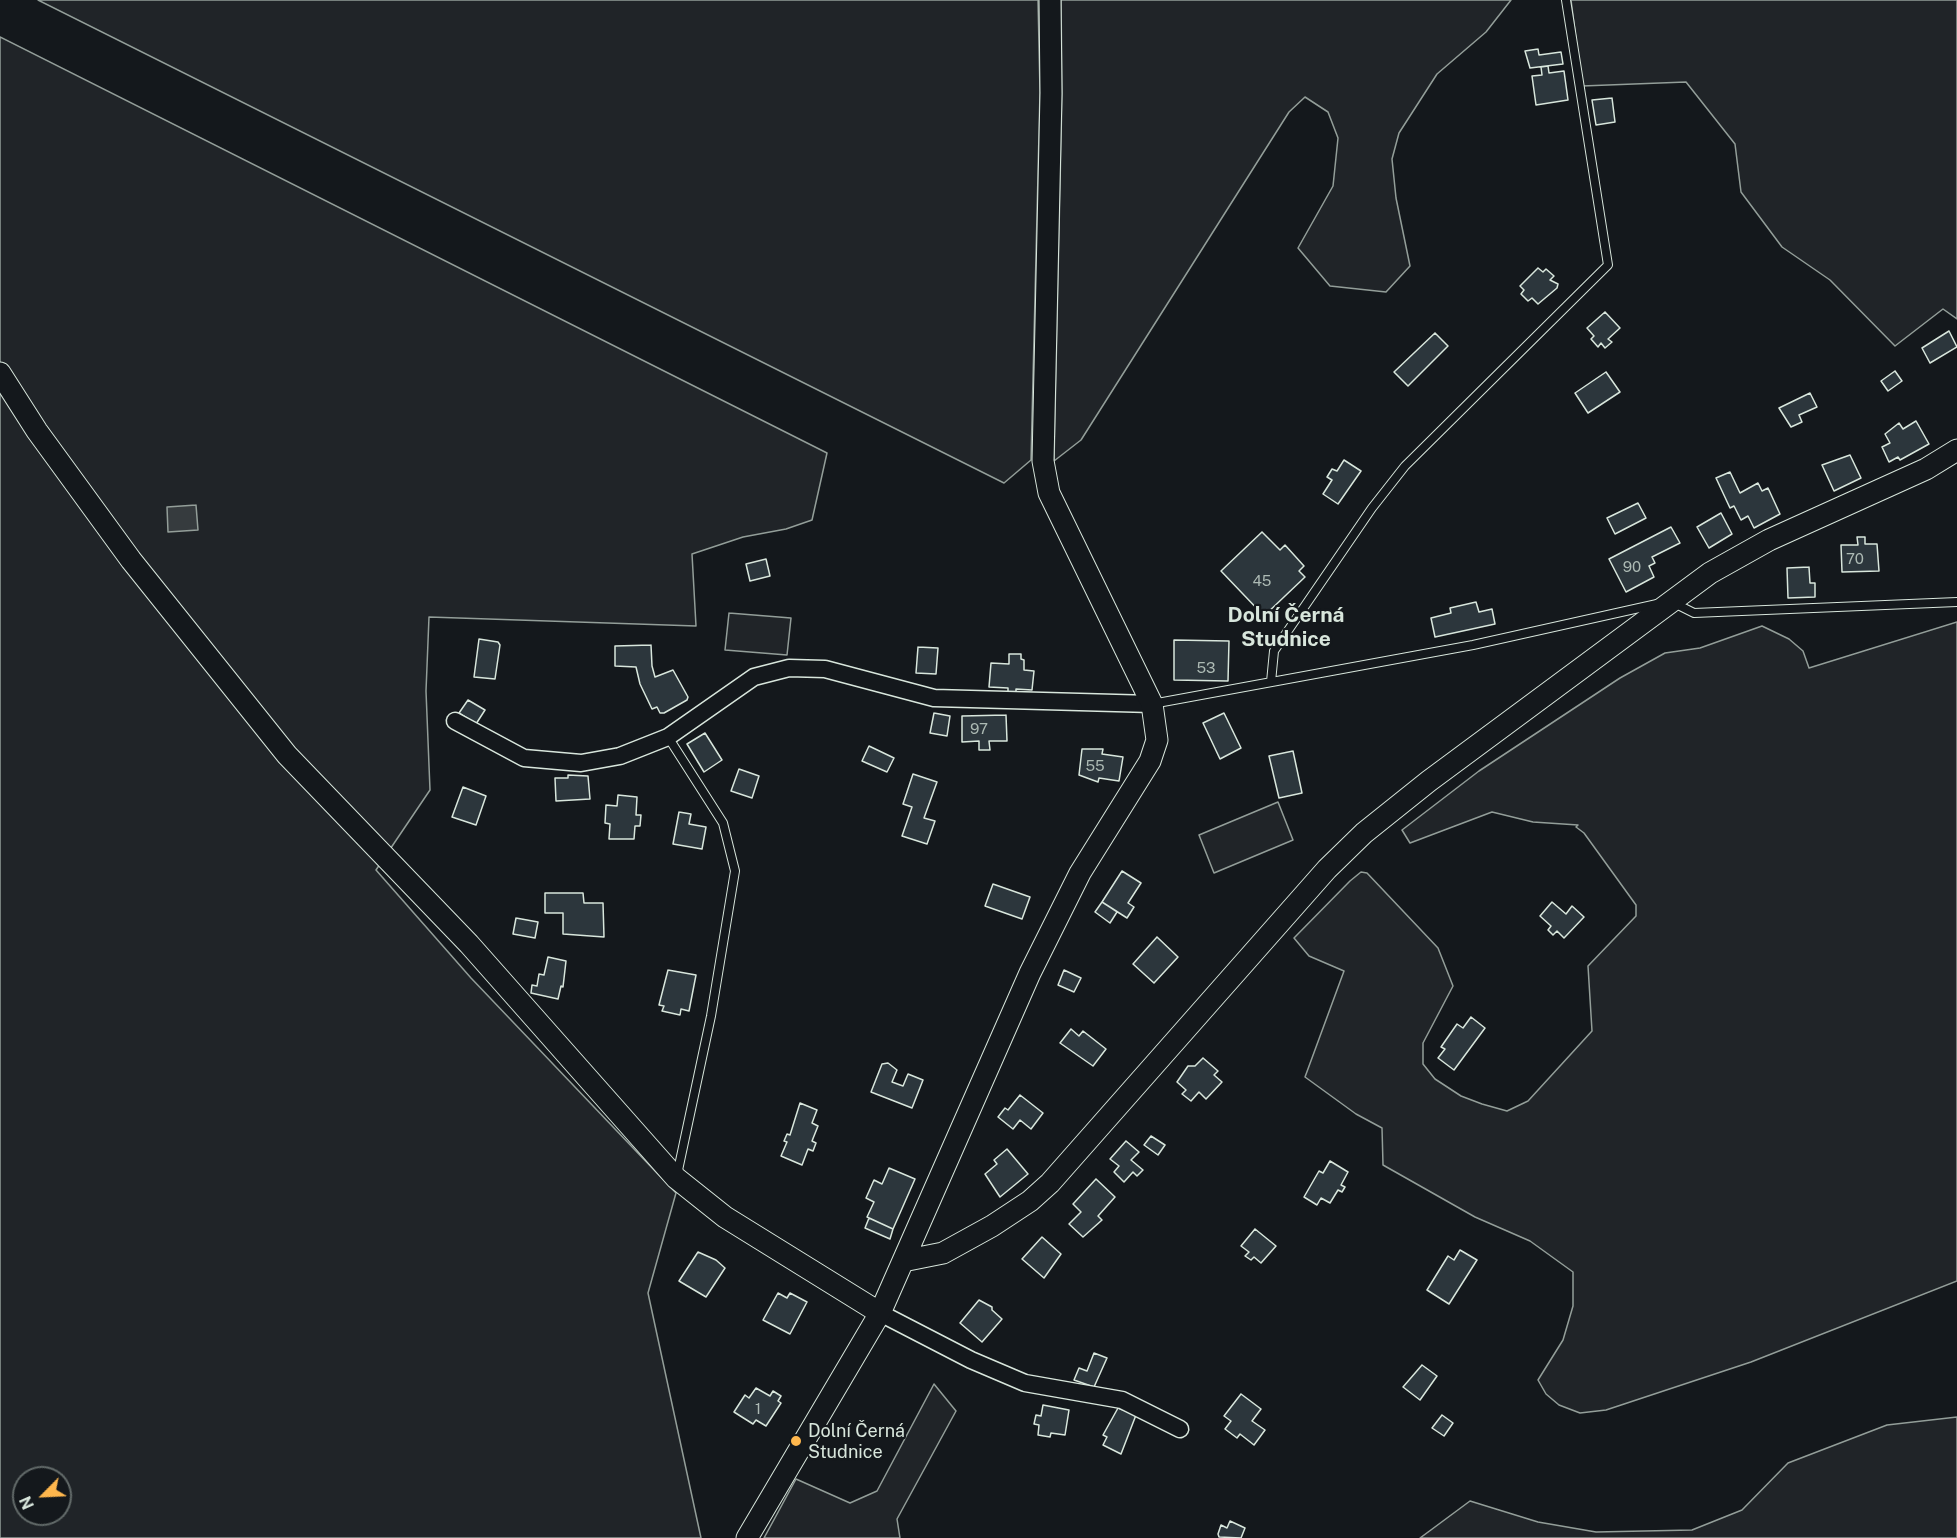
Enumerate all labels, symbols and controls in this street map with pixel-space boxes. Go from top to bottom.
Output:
house number: 70 [1846,550,1864,568]
house number: 90 [1623,558,1641,576]
house number: 45 [1253,572,1271,590]
district label: Dolní Černá Studnice [1228,603,1344,653]
house number: 53 [1196,659,1216,677]
house number: 97 [970,720,988,738]
house number: 55 [1085,757,1105,775]
house number: 1 [755,1400,761,1418]
place label: Dolní Černá Studnice [808,1420,905,1462]
marker: Dolní Černá Studnice [789,1434,803,1448]
north arrow [12,1466,72,1526]
text: N [16,1493,38,1512]

